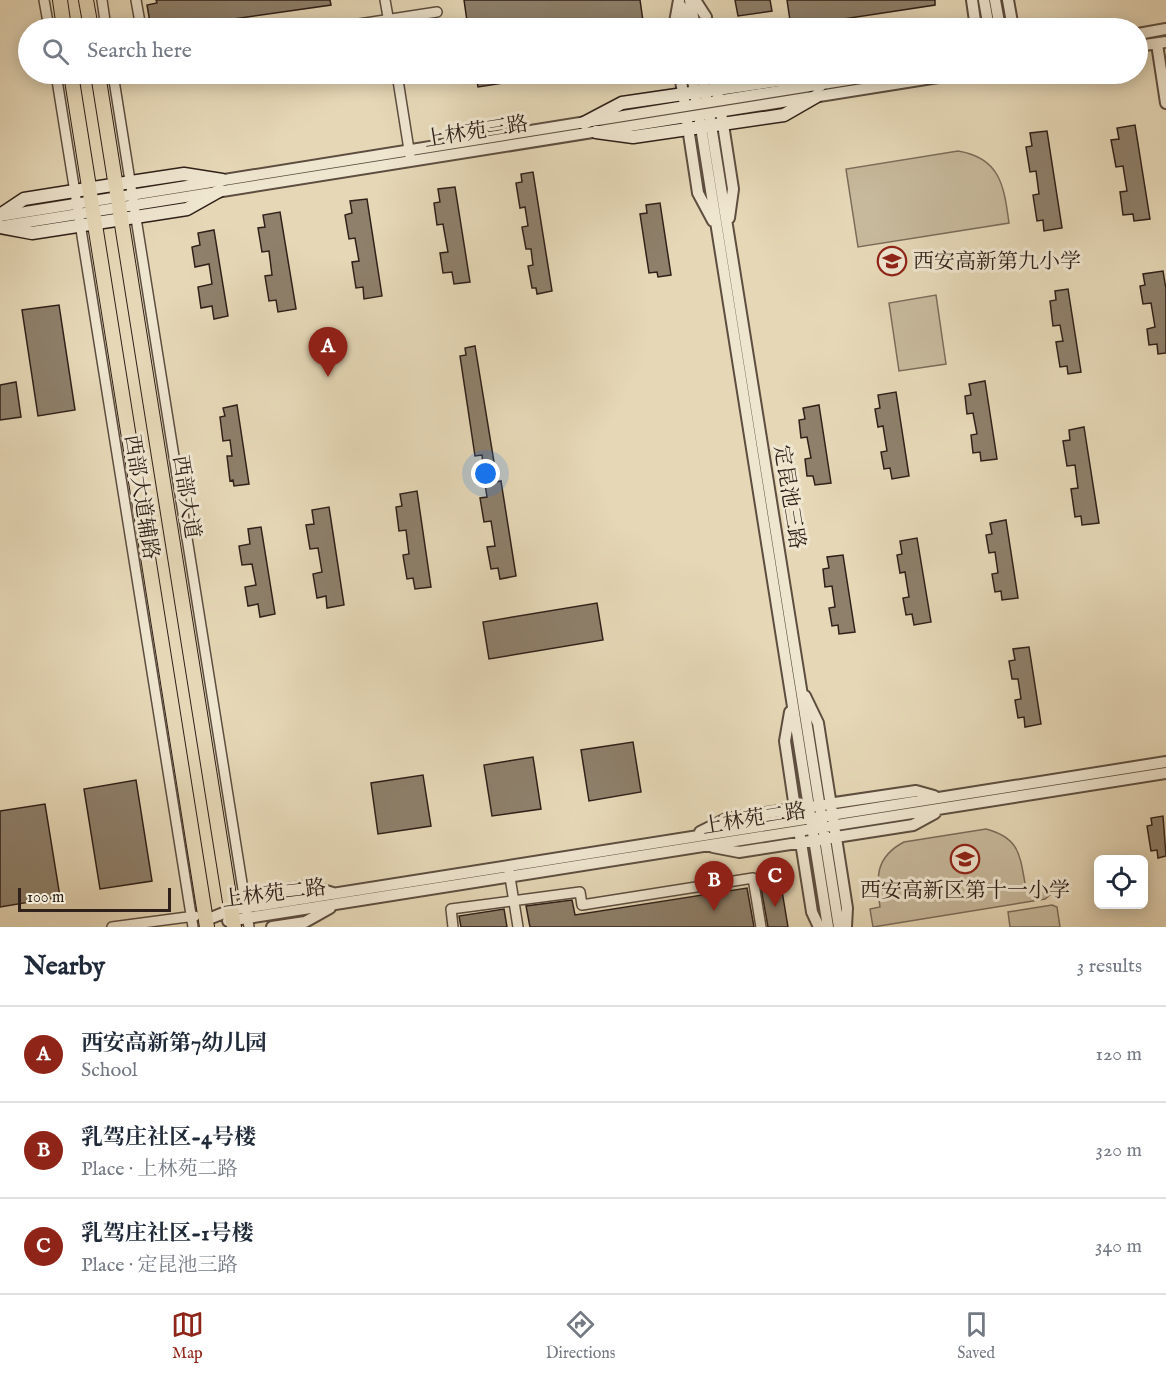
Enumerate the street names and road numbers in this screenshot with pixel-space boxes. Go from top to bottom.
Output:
street label: 上林苑三路 [422,111,530,154]
street label: 西部大道辅路 [117,433,164,562]
street label: 定昆池三路 [767,443,810,551]
street label: 西部大道 [166,454,205,541]
street label: 上林苑二路 [700,798,808,841]
street label: 上林苑二路 [220,875,328,914]

